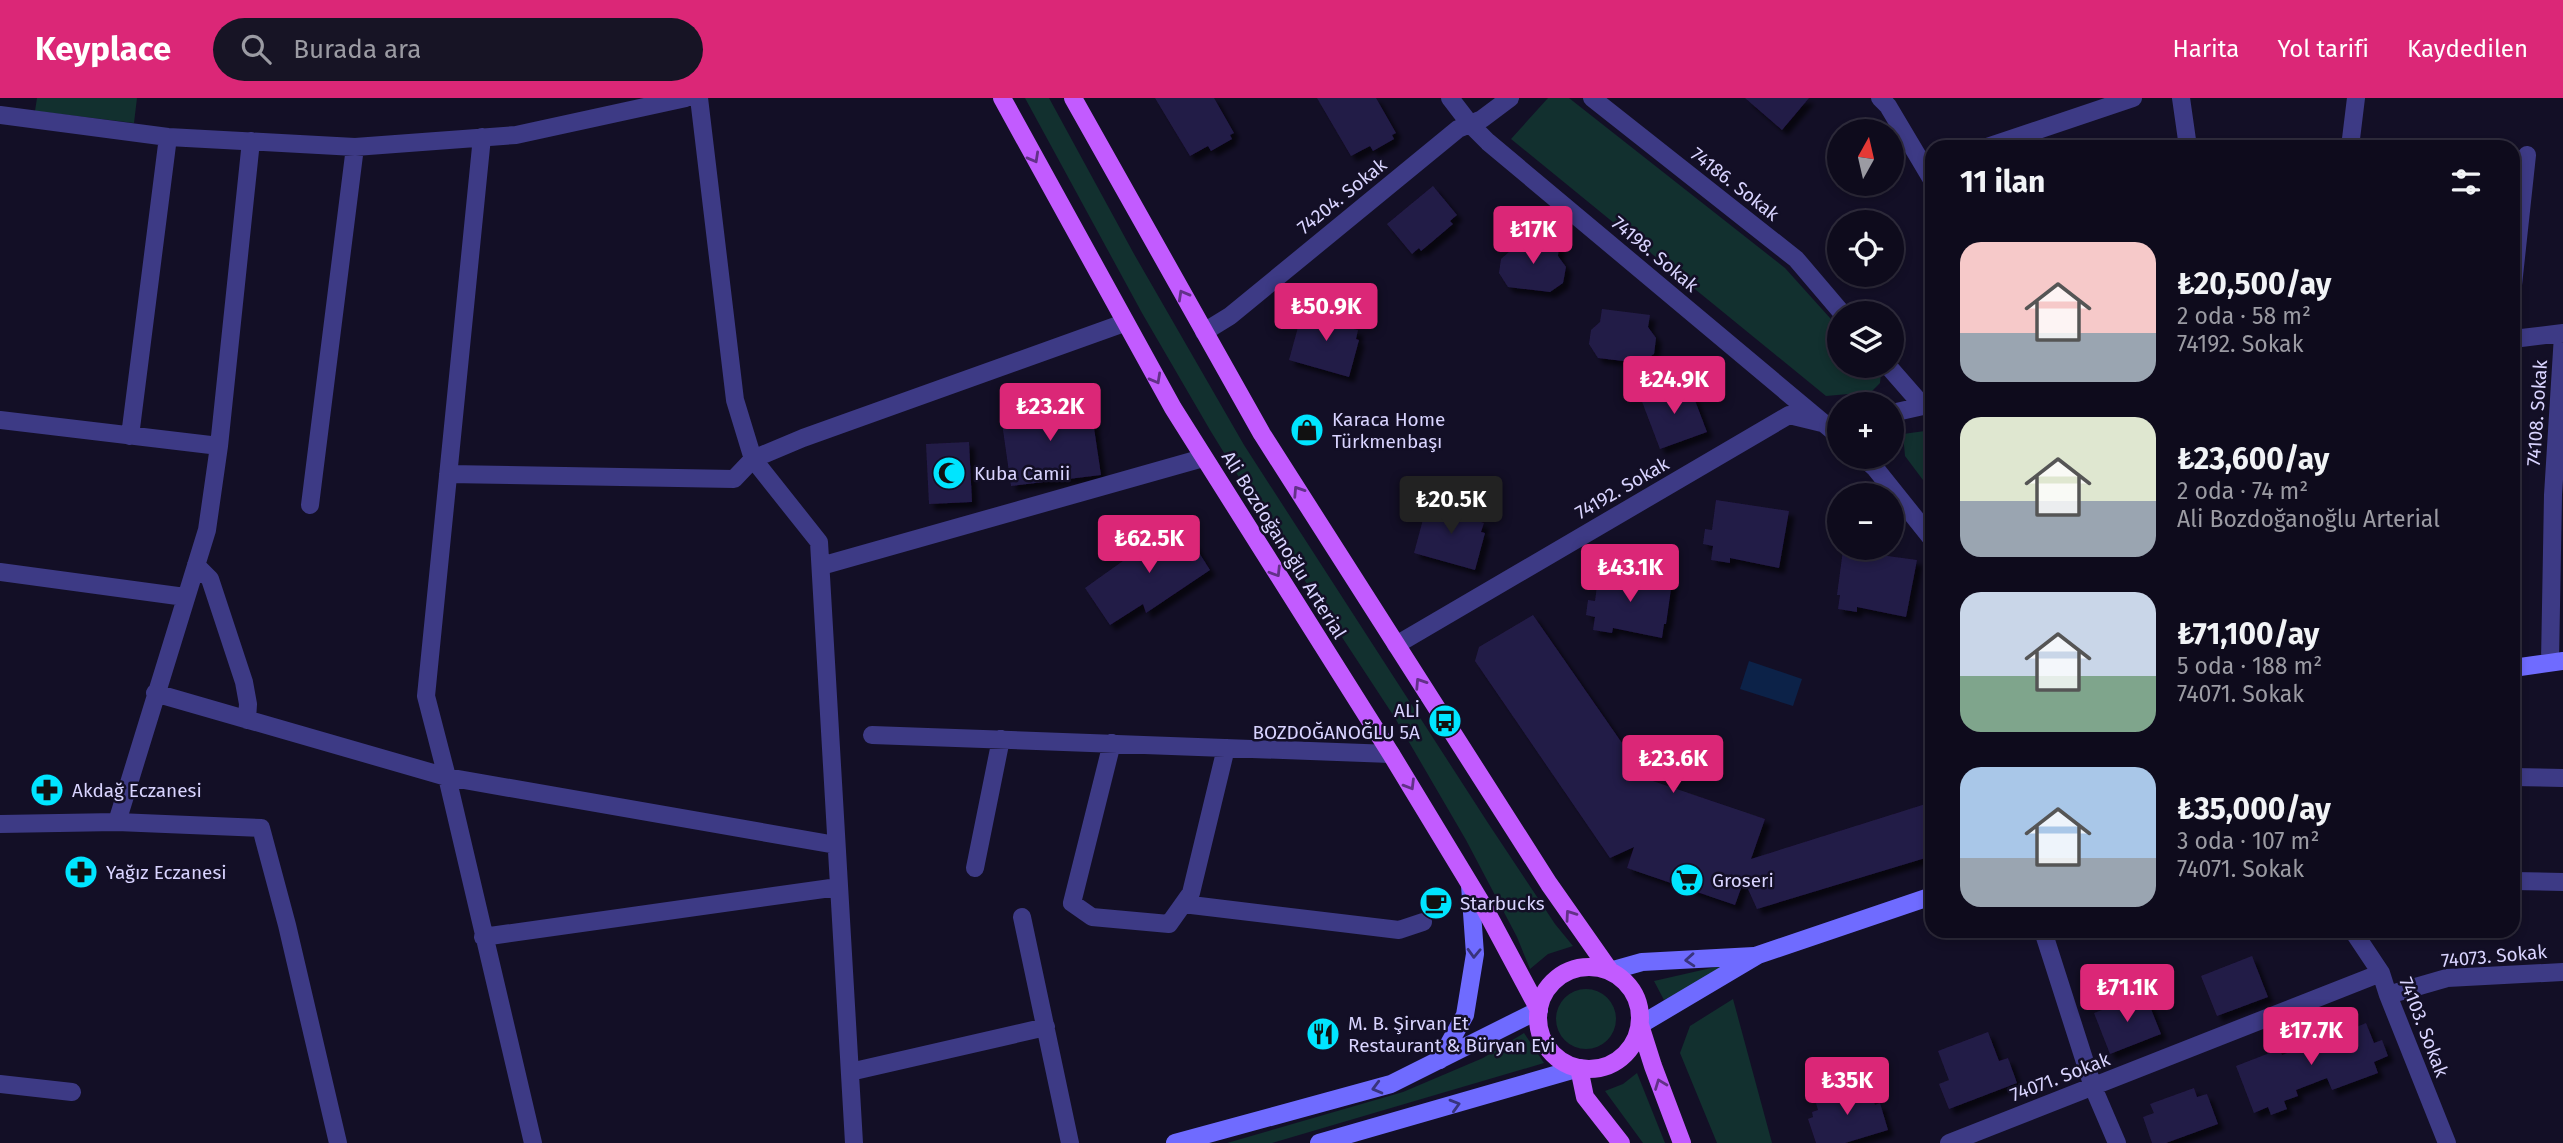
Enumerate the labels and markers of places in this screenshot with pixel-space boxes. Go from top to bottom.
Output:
pin: ₺17K [1492,206,1574,266]
pin: ₺50.9K [1269,284,1383,343]
pin: ₺24.9K [1617,356,1731,416]
pin: ₺23.2K [993,384,1107,443]
place label: Karaca Home Türkmenbaşı [1332,408,1445,453]
shop icon: Karaca Home Türkmenbaşı [1288,411,1326,449]
mosque icon: Kuba Camii [930,454,968,492]
place label: Kuba Camii [974,462,1070,485]
pin: ₺20.5K [1394,476,1508,536]
pin: ₺62.5K [1092,516,1206,575]
pin: ₺43.1K [1573,545,1687,604]
place label: ALİ BOZDOĞANOĞLU 5A [1252,699,1420,744]
bus stop icon: ALİ BOZDOĞANOĞLU 5A [1426,702,1464,740]
pin: ₺23.6K [1616,736,1730,795]
pharmacy icon: Akdağ Eczanesi [28,771,66,809]
place label: Akdağ Eczanesi [72,779,202,802]
pharmacy icon: Yağız Eczanesi [62,853,100,891]
place label: Yağız Eczanesi [106,861,227,884]
supermarket icon: Groseri [1668,861,1706,899]
place label: Groseri [1712,869,1774,892]
cafe icon: Starbucks [1417,884,1455,922]
place label: Starbucks [1460,892,1545,915]
pin: ₺71.1K [2070,964,2184,1024]
pin: ₺17.7K [2254,1007,2368,1067]
place label: M. B. Şirvan Et Restaurant & Büryan Evi [1348,1012,1555,1057]
restaurant icon: M. B. Şirvan Et Restaurant & Büryan Evi [1304,1015,1342,1053]
pin: ₺35K [1806,1058,1888,1117]

